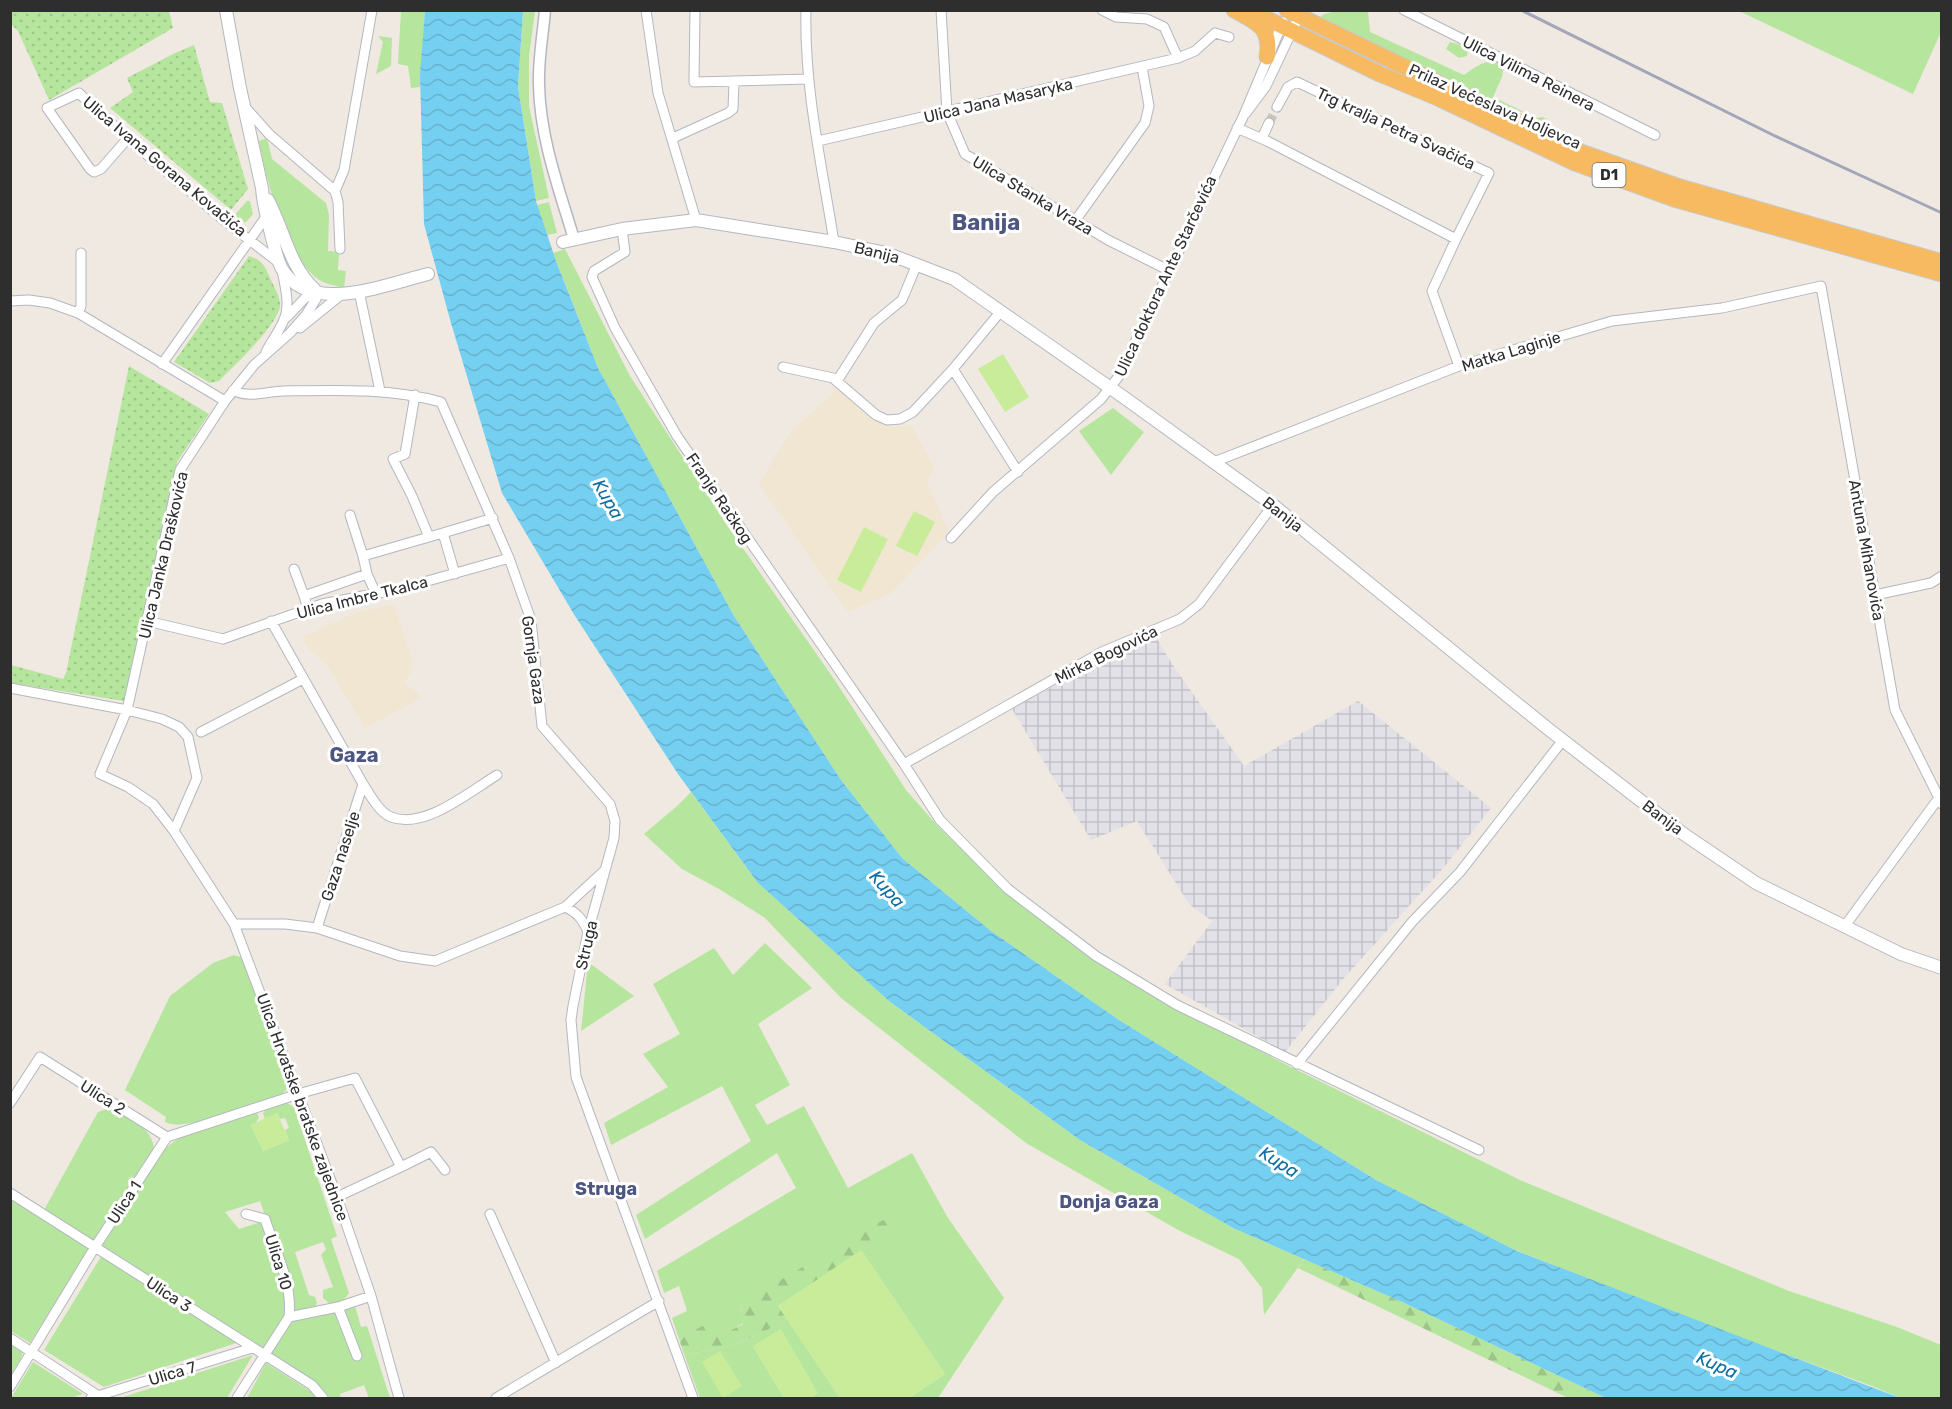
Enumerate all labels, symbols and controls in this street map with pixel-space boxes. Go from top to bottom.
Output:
street label: Ulica Vilima Reinera [1460,32,1598,115]
street label: Prilaz Većeslava Holjevca [1406,60,1584,153]
street label: Ulica Jana Masaryka [922,74,1074,127]
street label: Trg kralja Petra Svačića [1313,83,1478,174]
street label: Ulica Ivana Gorana Kovačića [79,92,250,240]
street label: Ulica Stanka Vraza [969,152,1096,239]
road number: D1 [1592,163,1626,187]
street label: Ulica doktora Ante Starčevića [1110,173,1220,380]
district label: Banija [952,209,1020,236]
street label: Banija [852,238,901,267]
street label: Matka Laginje [1459,327,1563,376]
street label: Franje Račkog [682,449,757,547]
street label: Ulica Janka Draškovića [135,470,192,641]
water label: Kupa [588,475,628,523]
street label: Antuna Mihanovića [1845,478,1888,622]
street label: Banija [1259,493,1307,536]
street label: Ulica Imbre Tkalca [295,572,430,623]
street label: Gornja Gaza [518,614,549,706]
street label: Mirka Bogovića [1052,621,1161,688]
district label: Gaza [329,743,379,767]
street label: Banija [1639,796,1687,839]
street label: Gaza naselje [317,809,364,903]
water label: Kupa [865,866,910,912]
street label: Struga [572,918,601,972]
street label: Ulica Hrvatske bratske zajednice [252,991,353,1224]
street label: Ulica 2 [77,1076,129,1119]
water label: Kupa [1255,1141,1303,1183]
street label: Ulica 1 [104,1177,145,1227]
district label: Struga [575,1178,637,1200]
district label: Donja Gaza [1059,1191,1159,1213]
street label: Ulica 10 [261,1232,296,1292]
street label: Ulica 3 [143,1273,195,1316]
water label: Kupa [1693,1346,1741,1384]
street label: Ulica 7 [146,1357,198,1390]

